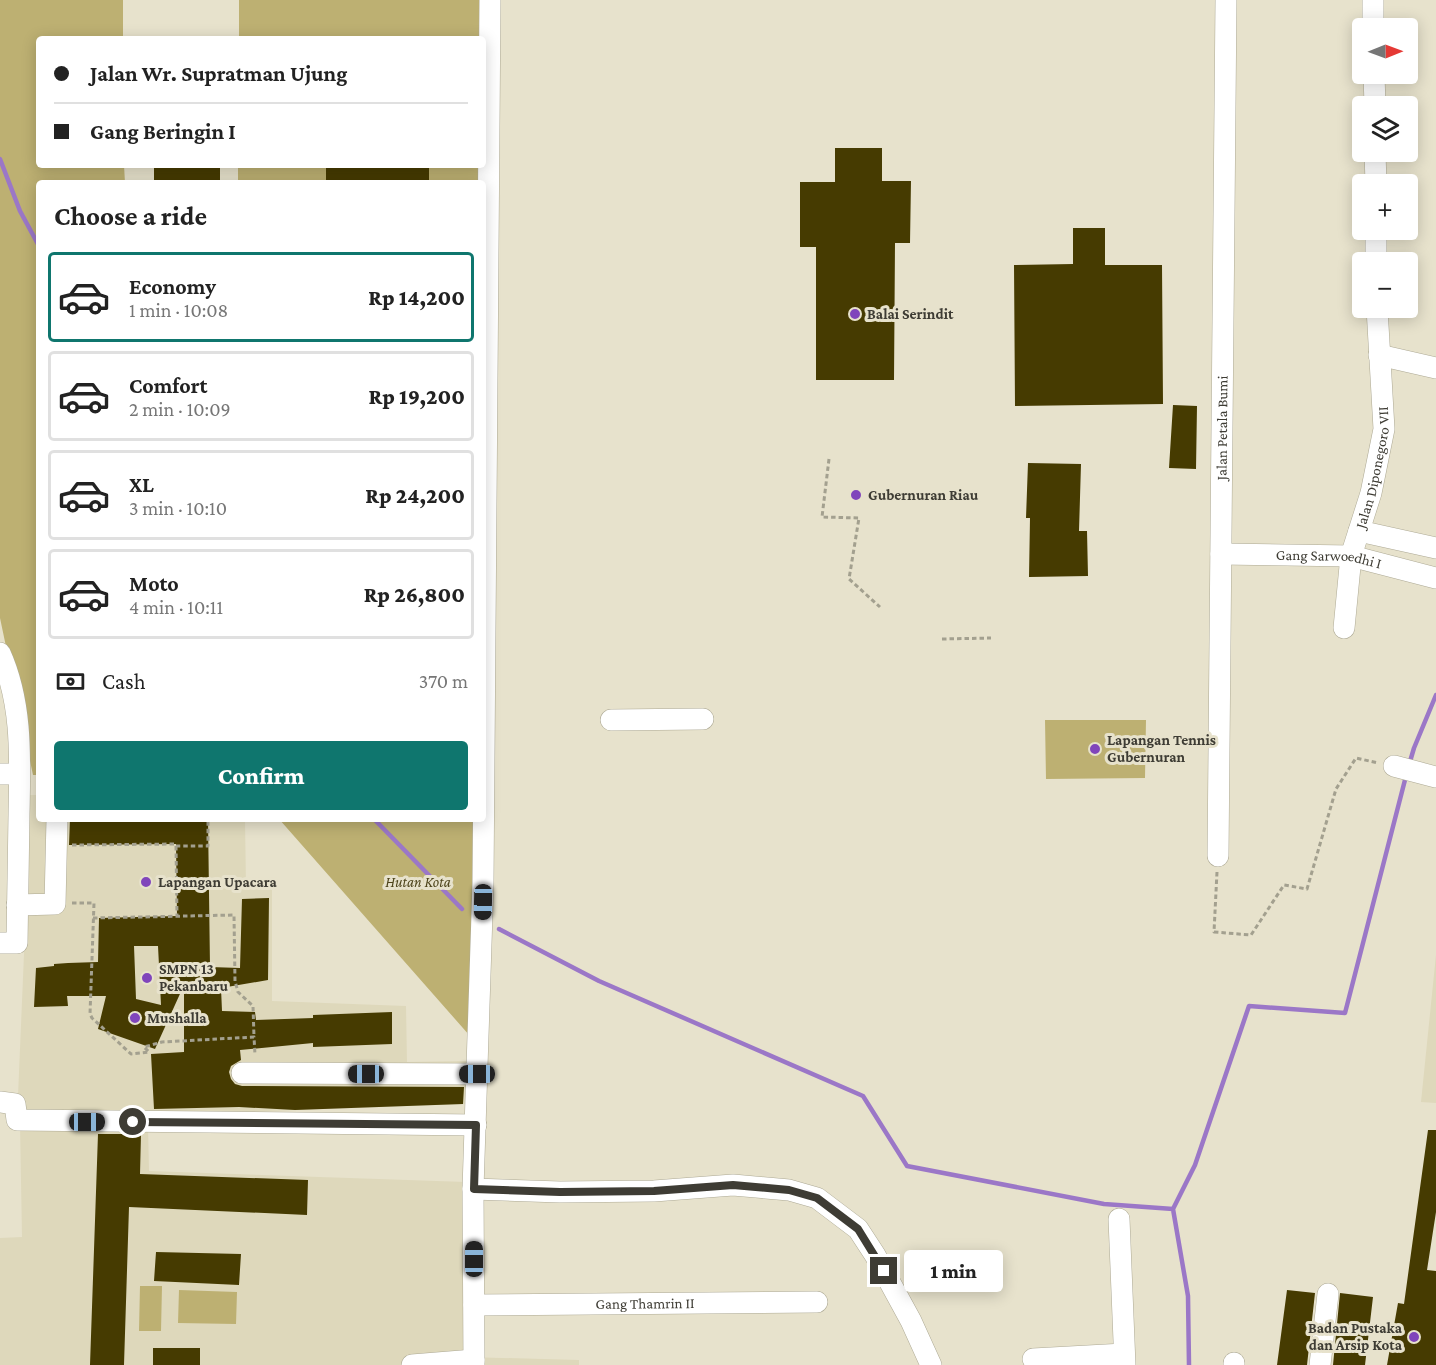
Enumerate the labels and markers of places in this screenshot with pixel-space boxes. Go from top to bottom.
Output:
place label: Balai Serindit [867,306,954,322]
marker: Balai Serindit [848,307,862,321]
place label: Gubernuran Riau [868,487,979,503]
marker: Gubernuran Riau [849,488,863,502]
place label: Lapangan Tennis Gubernuran [1107,732,1216,765]
marker: Lapangan Tennis Gubernuran [1088,742,1102,756]
place label: Lapangan Upacara [158,874,277,890]
marker: Lapangan Upacara [139,875,153,889]
place label: SMPN 13 Pekanbaru [159,961,228,994]
marker: SMPN 13 Pekanbaru [140,971,154,985]
place label: Mushalla [147,1010,207,1026]
marker: Mushalla [128,1011,142,1025]
place label: Badan Pustaka dan Arsip Kota [1308,1320,1403,1353]
marker: Badan Pustaka dan Arsip Kota [1407,1330,1421,1344]

